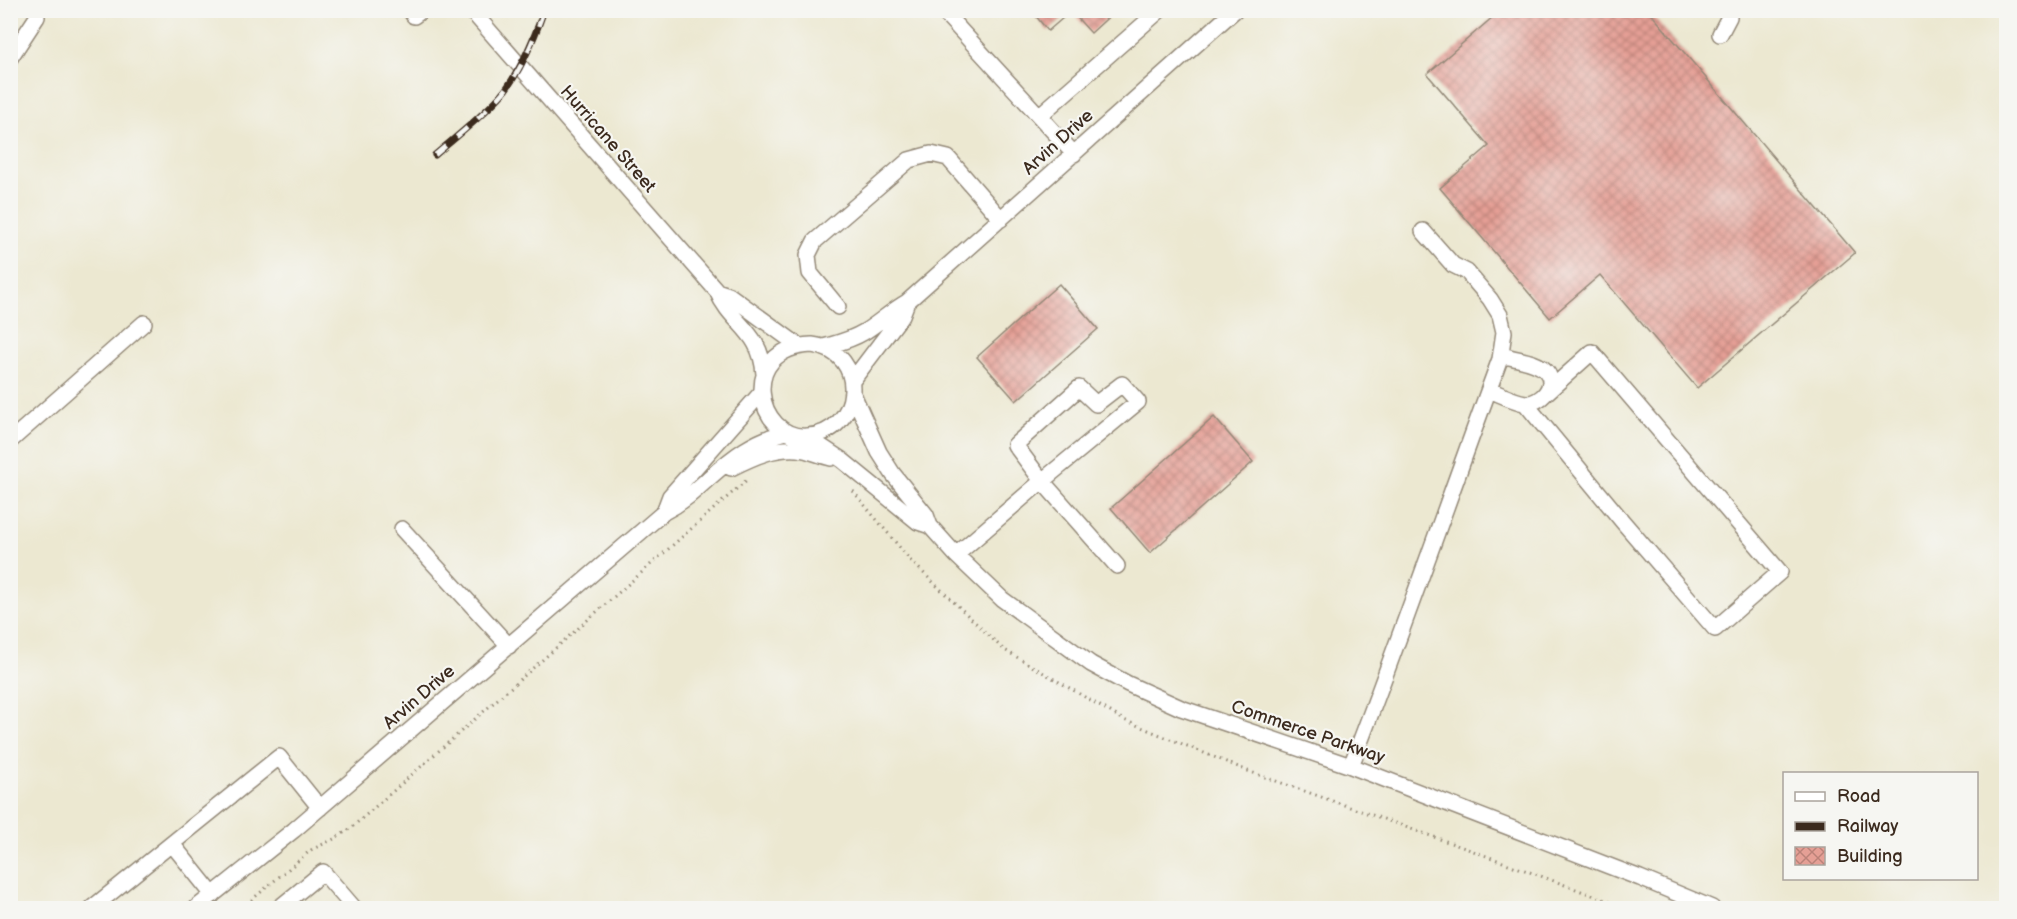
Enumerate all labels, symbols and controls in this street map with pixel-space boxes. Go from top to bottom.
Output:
street label: Hurricane Street [556,81,660,197]
street label: Arvin Drive [1018,105,1098,179]
street label: Arvin Drive [379,660,459,734]
street label: Commerce Parkway [1228,696,1388,768]
legend [1783,772,1978,880]
text: Road [1837,786,1881,807]
text: Railway [1837,816,1899,837]
text: Building [1837,846,1903,867]

